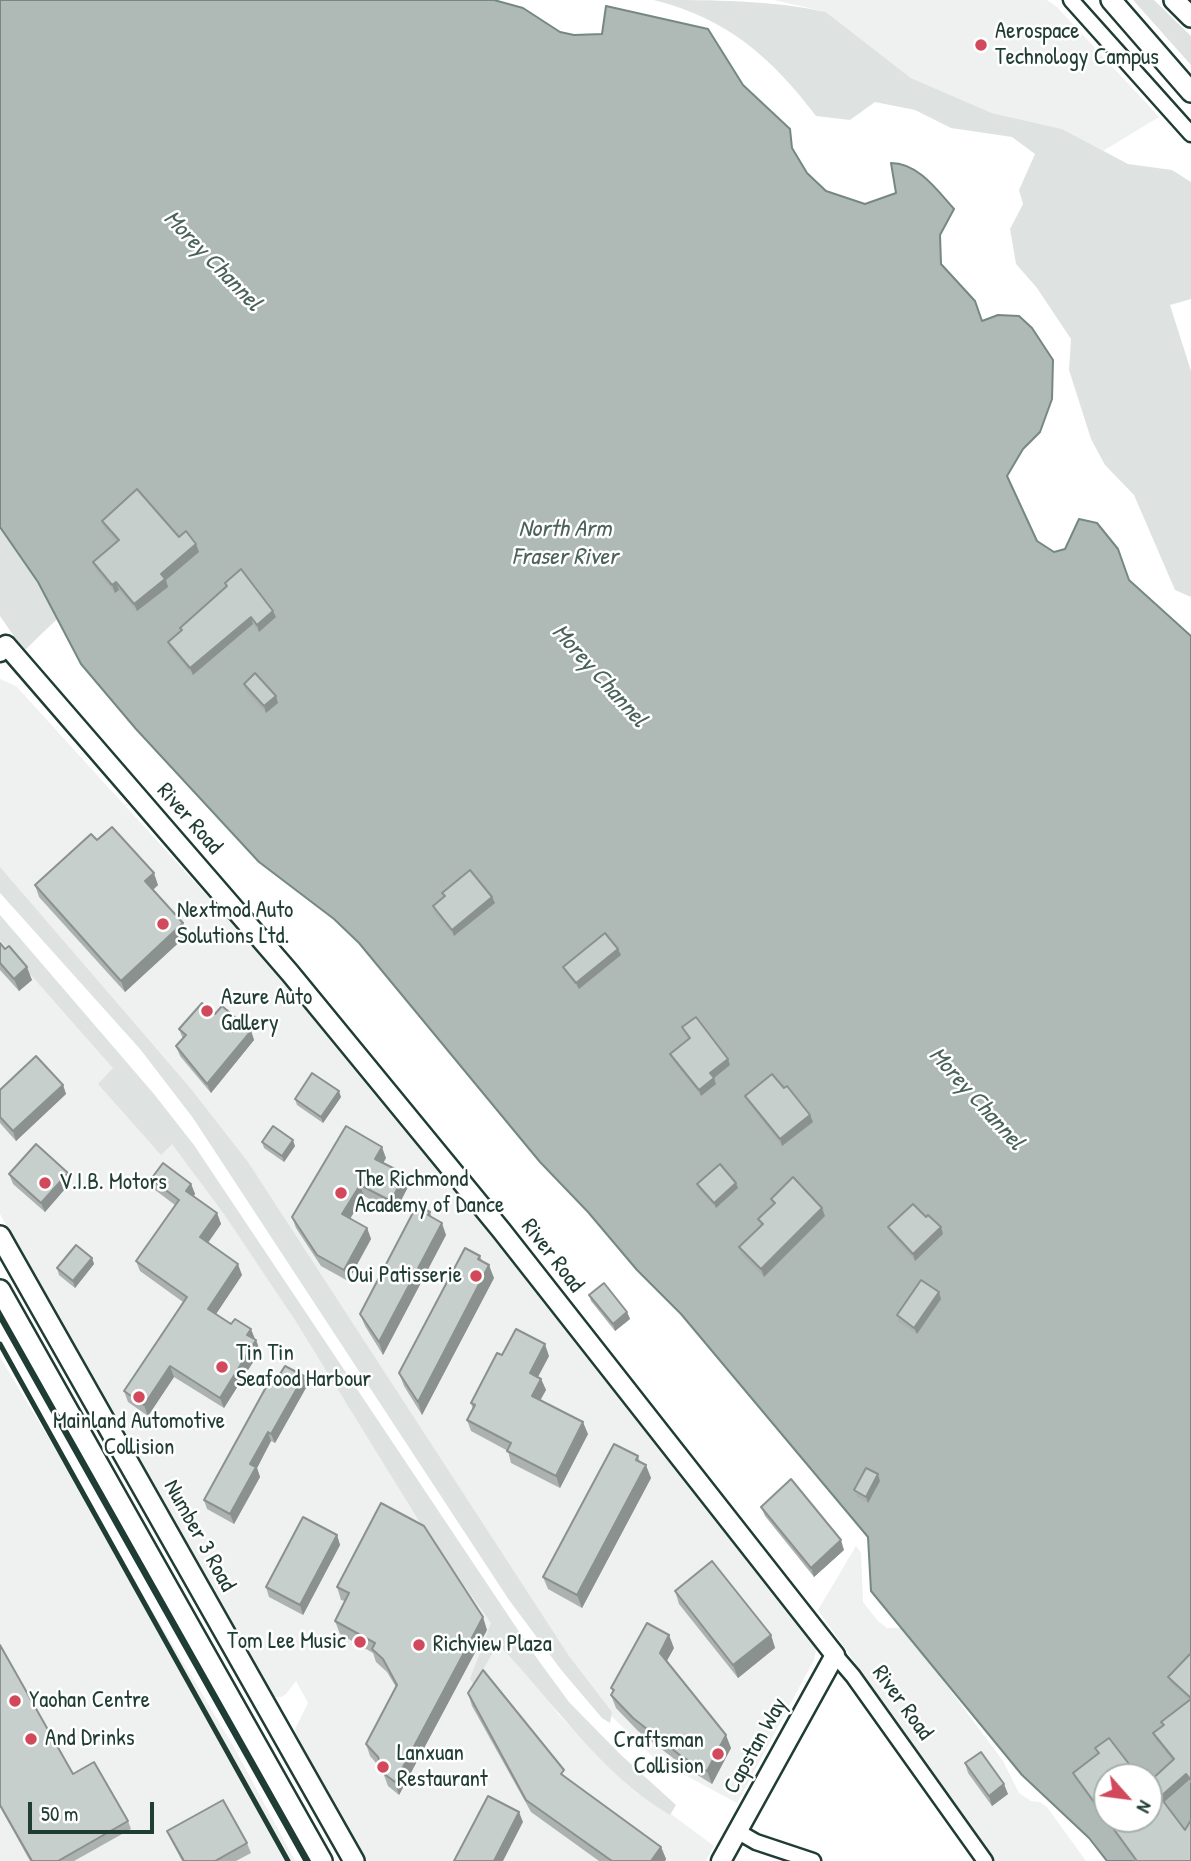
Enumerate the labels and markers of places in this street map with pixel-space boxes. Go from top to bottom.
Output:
place label: Aerospace Technology Campus [995,18,1159,72]
marker: Aerospace Technology Campus [973,37,989,53]
place label: Nextmod Auto Solutions Ltd. [177,897,293,951]
marker: Nextmod Auto Solutions Ltd. [155,916,171,932]
place label: Azure Auto Gallery [221,984,312,1038]
marker: Azure Auto Gallery [199,1003,215,1019]
place label: The Richmond Academy of Dance [355,1166,504,1220]
place label: V.I.B. Motors [59,1169,167,1197]
marker: V.I.B. Motors [37,1175,53,1191]
marker: The Richmond Academy of Dance [333,1185,349,1201]
place label: Oui Patisserie [346,1262,462,1290]
marker: Oui Patisserie [468,1268,484,1284]
place label: Tin Tin Seafood Harbour [236,1340,371,1394]
marker: Tin Tin Seafood Harbour [214,1359,230,1375]
marker: Mainland Automotive Collision [131,1389,147,1405]
place label: Mainland Automotive Collision [53,1408,225,1462]
place label: Tom Lee Music [227,1628,346,1656]
place label: Richview Plaza [433,1631,552,1659]
marker: Tom Lee Music [352,1634,368,1650]
marker: Richview Plaza [411,1637,427,1653]
place label: Yaohan Centre [29,1687,150,1715]
marker: Yaohan Centre [7,1693,23,1709]
place label: And Drinks [45,1725,135,1753]
place label: Craftsman Collision [613,1727,704,1781]
marker: And Drinks [23,1731,39,1747]
place label: Lanxuan Restaurant [397,1740,488,1794]
marker: Craftsman Collision [710,1746,726,1762]
marker: Lanxuan Restaurant [375,1759,391,1775]

